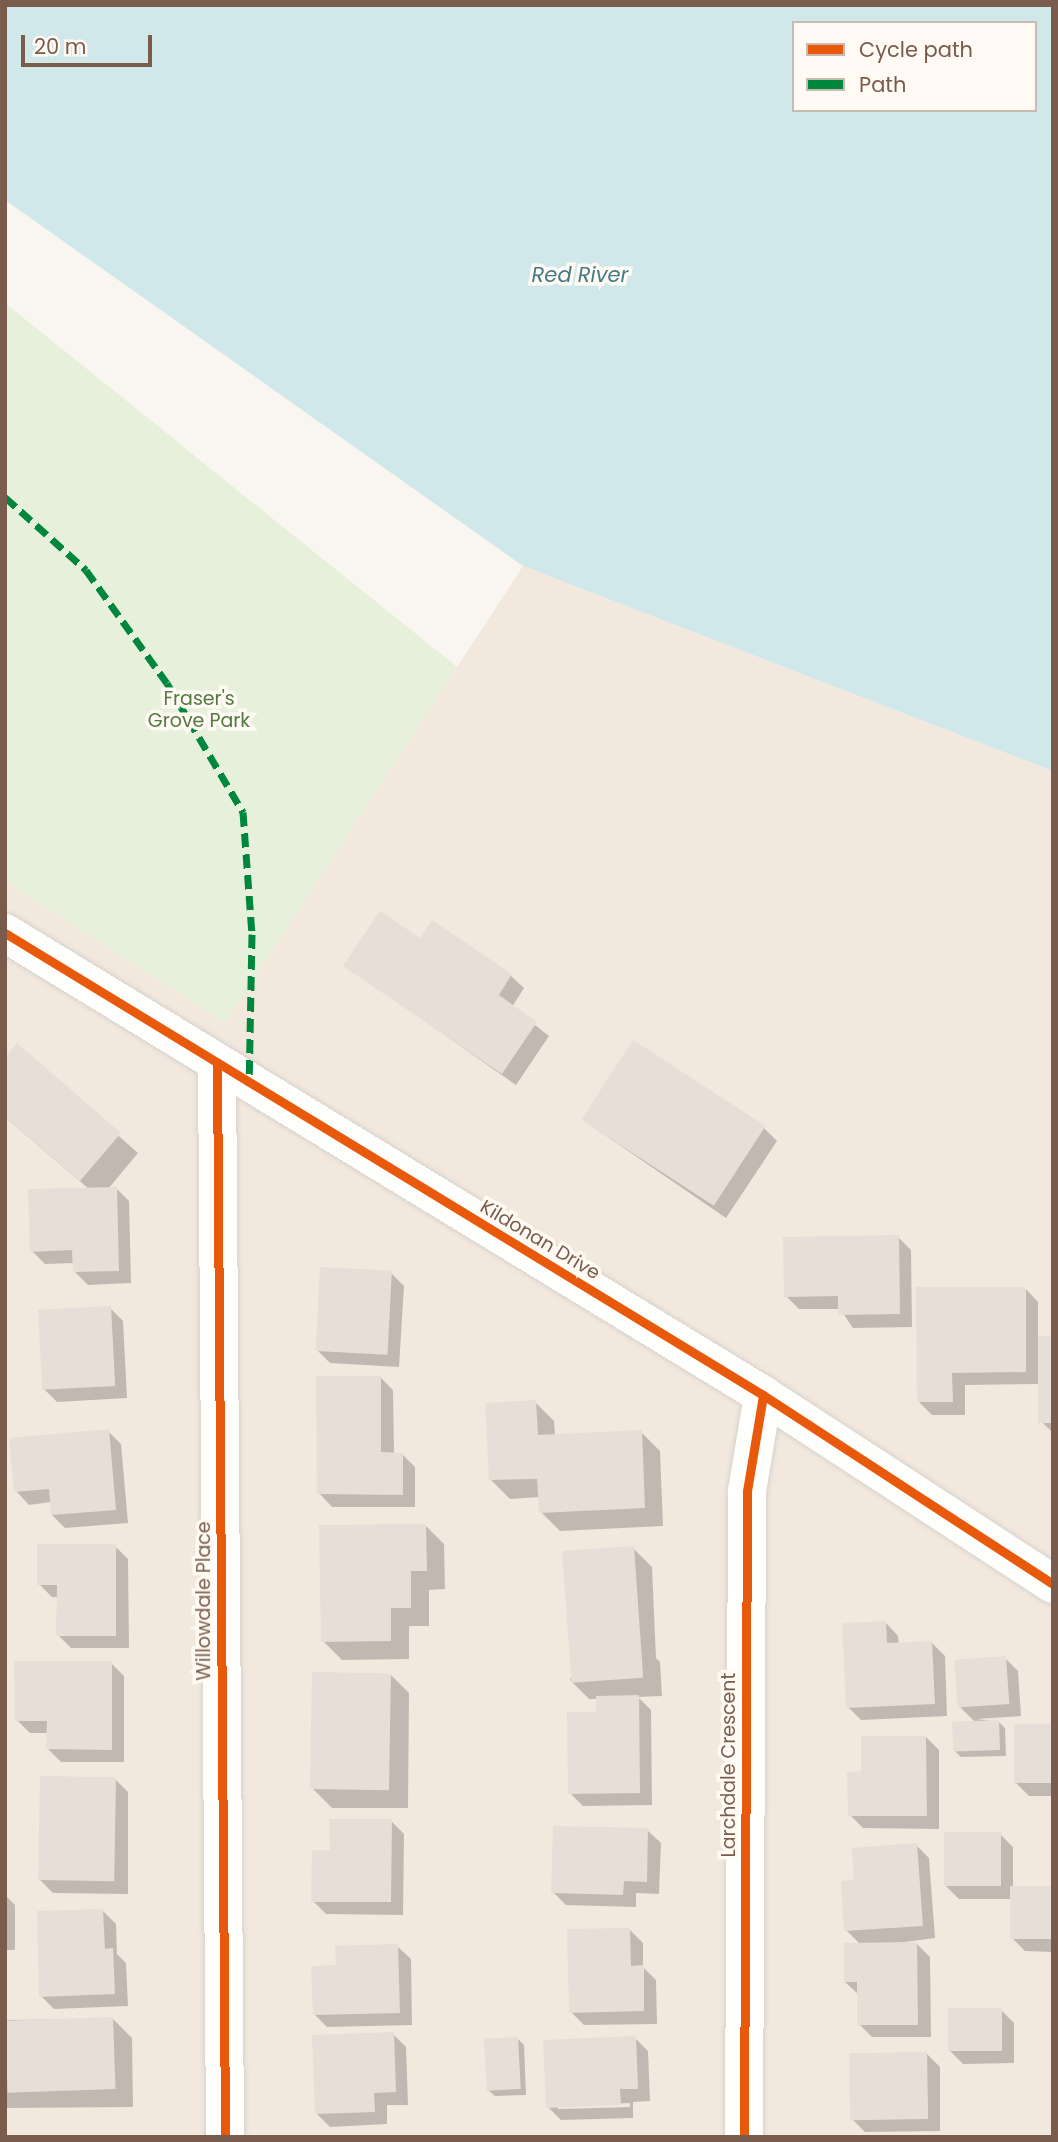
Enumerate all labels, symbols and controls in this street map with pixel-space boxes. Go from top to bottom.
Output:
scale bar [24,21,156,65]
legend [792,21,1037,112]
text: 20 m [34,32,87,61]
text: Cycle path [859,35,973,64]
text: Path [859,70,906,99]
water label: Red River [532,262,628,288]
park label: Fraser's Grove Park [148,688,250,732]
street label: Kildonan Drive [476,1195,604,1285]
street label: Willowdale Place [193,1521,215,1681]
street label: Larchdale Crescent [718,1673,740,1857]

